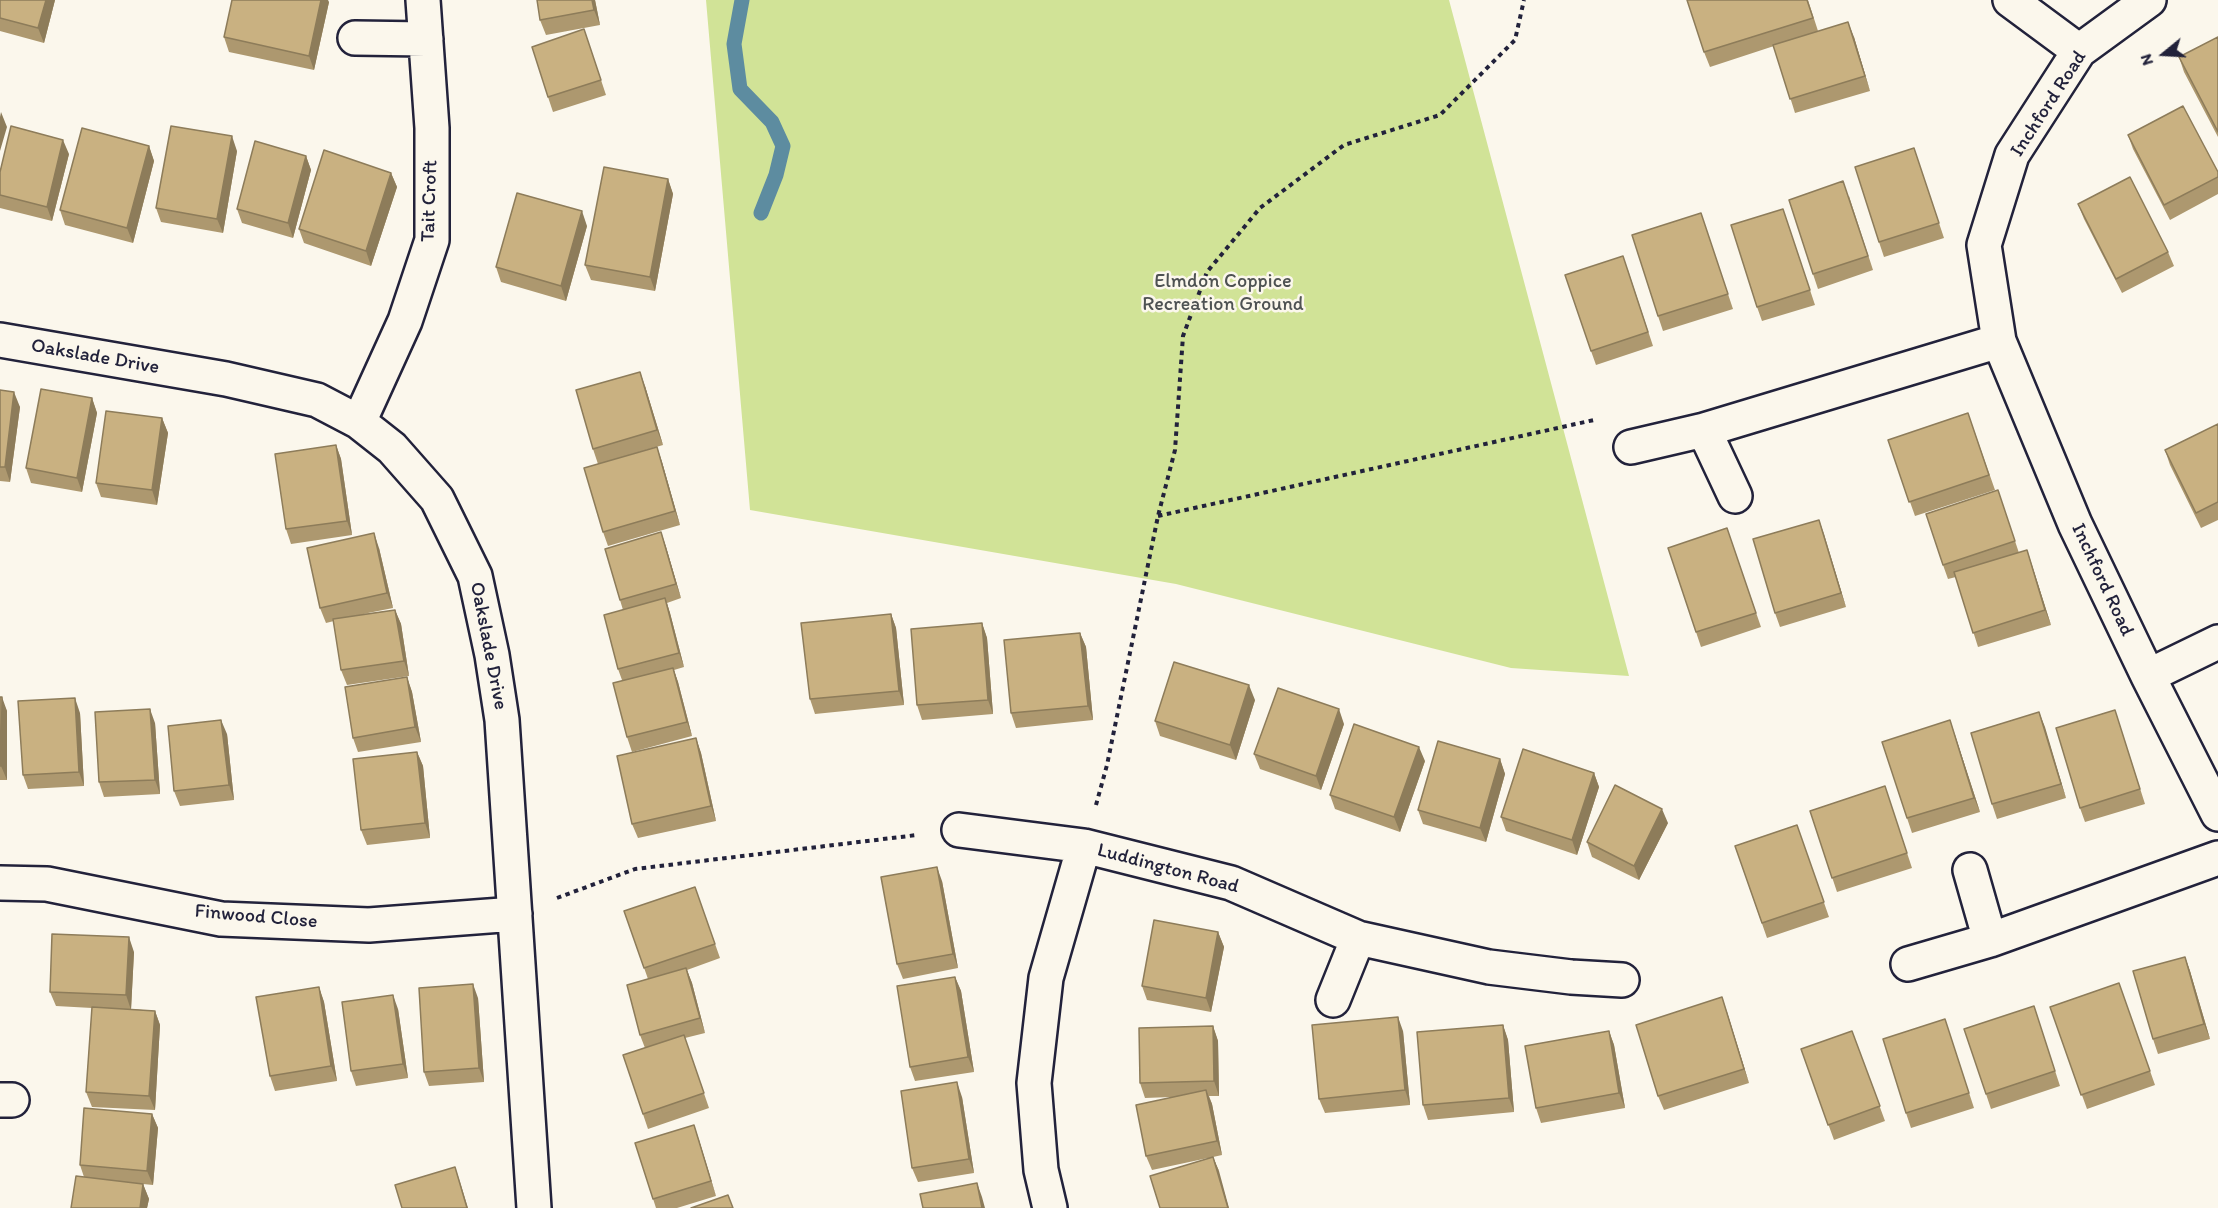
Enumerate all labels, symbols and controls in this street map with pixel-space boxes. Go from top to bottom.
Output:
north arrow [2134,24,2194,84]
street label: Inchford Road [2006,46,2092,162]
text: N [2136,52,2157,68]
street label: Tait Croft [417,159,443,243]
park label: Elmdon Coppice Recreation Ground [1142,270,1304,317]
street label: Oakslade Drive [29,334,161,380]
street label: Inchford Road [2065,520,2139,640]
street label: Oakslade Drive [464,580,512,712]
street label: Luddington Road [1094,839,1242,899]
street label: Finwood Close [194,900,318,934]

